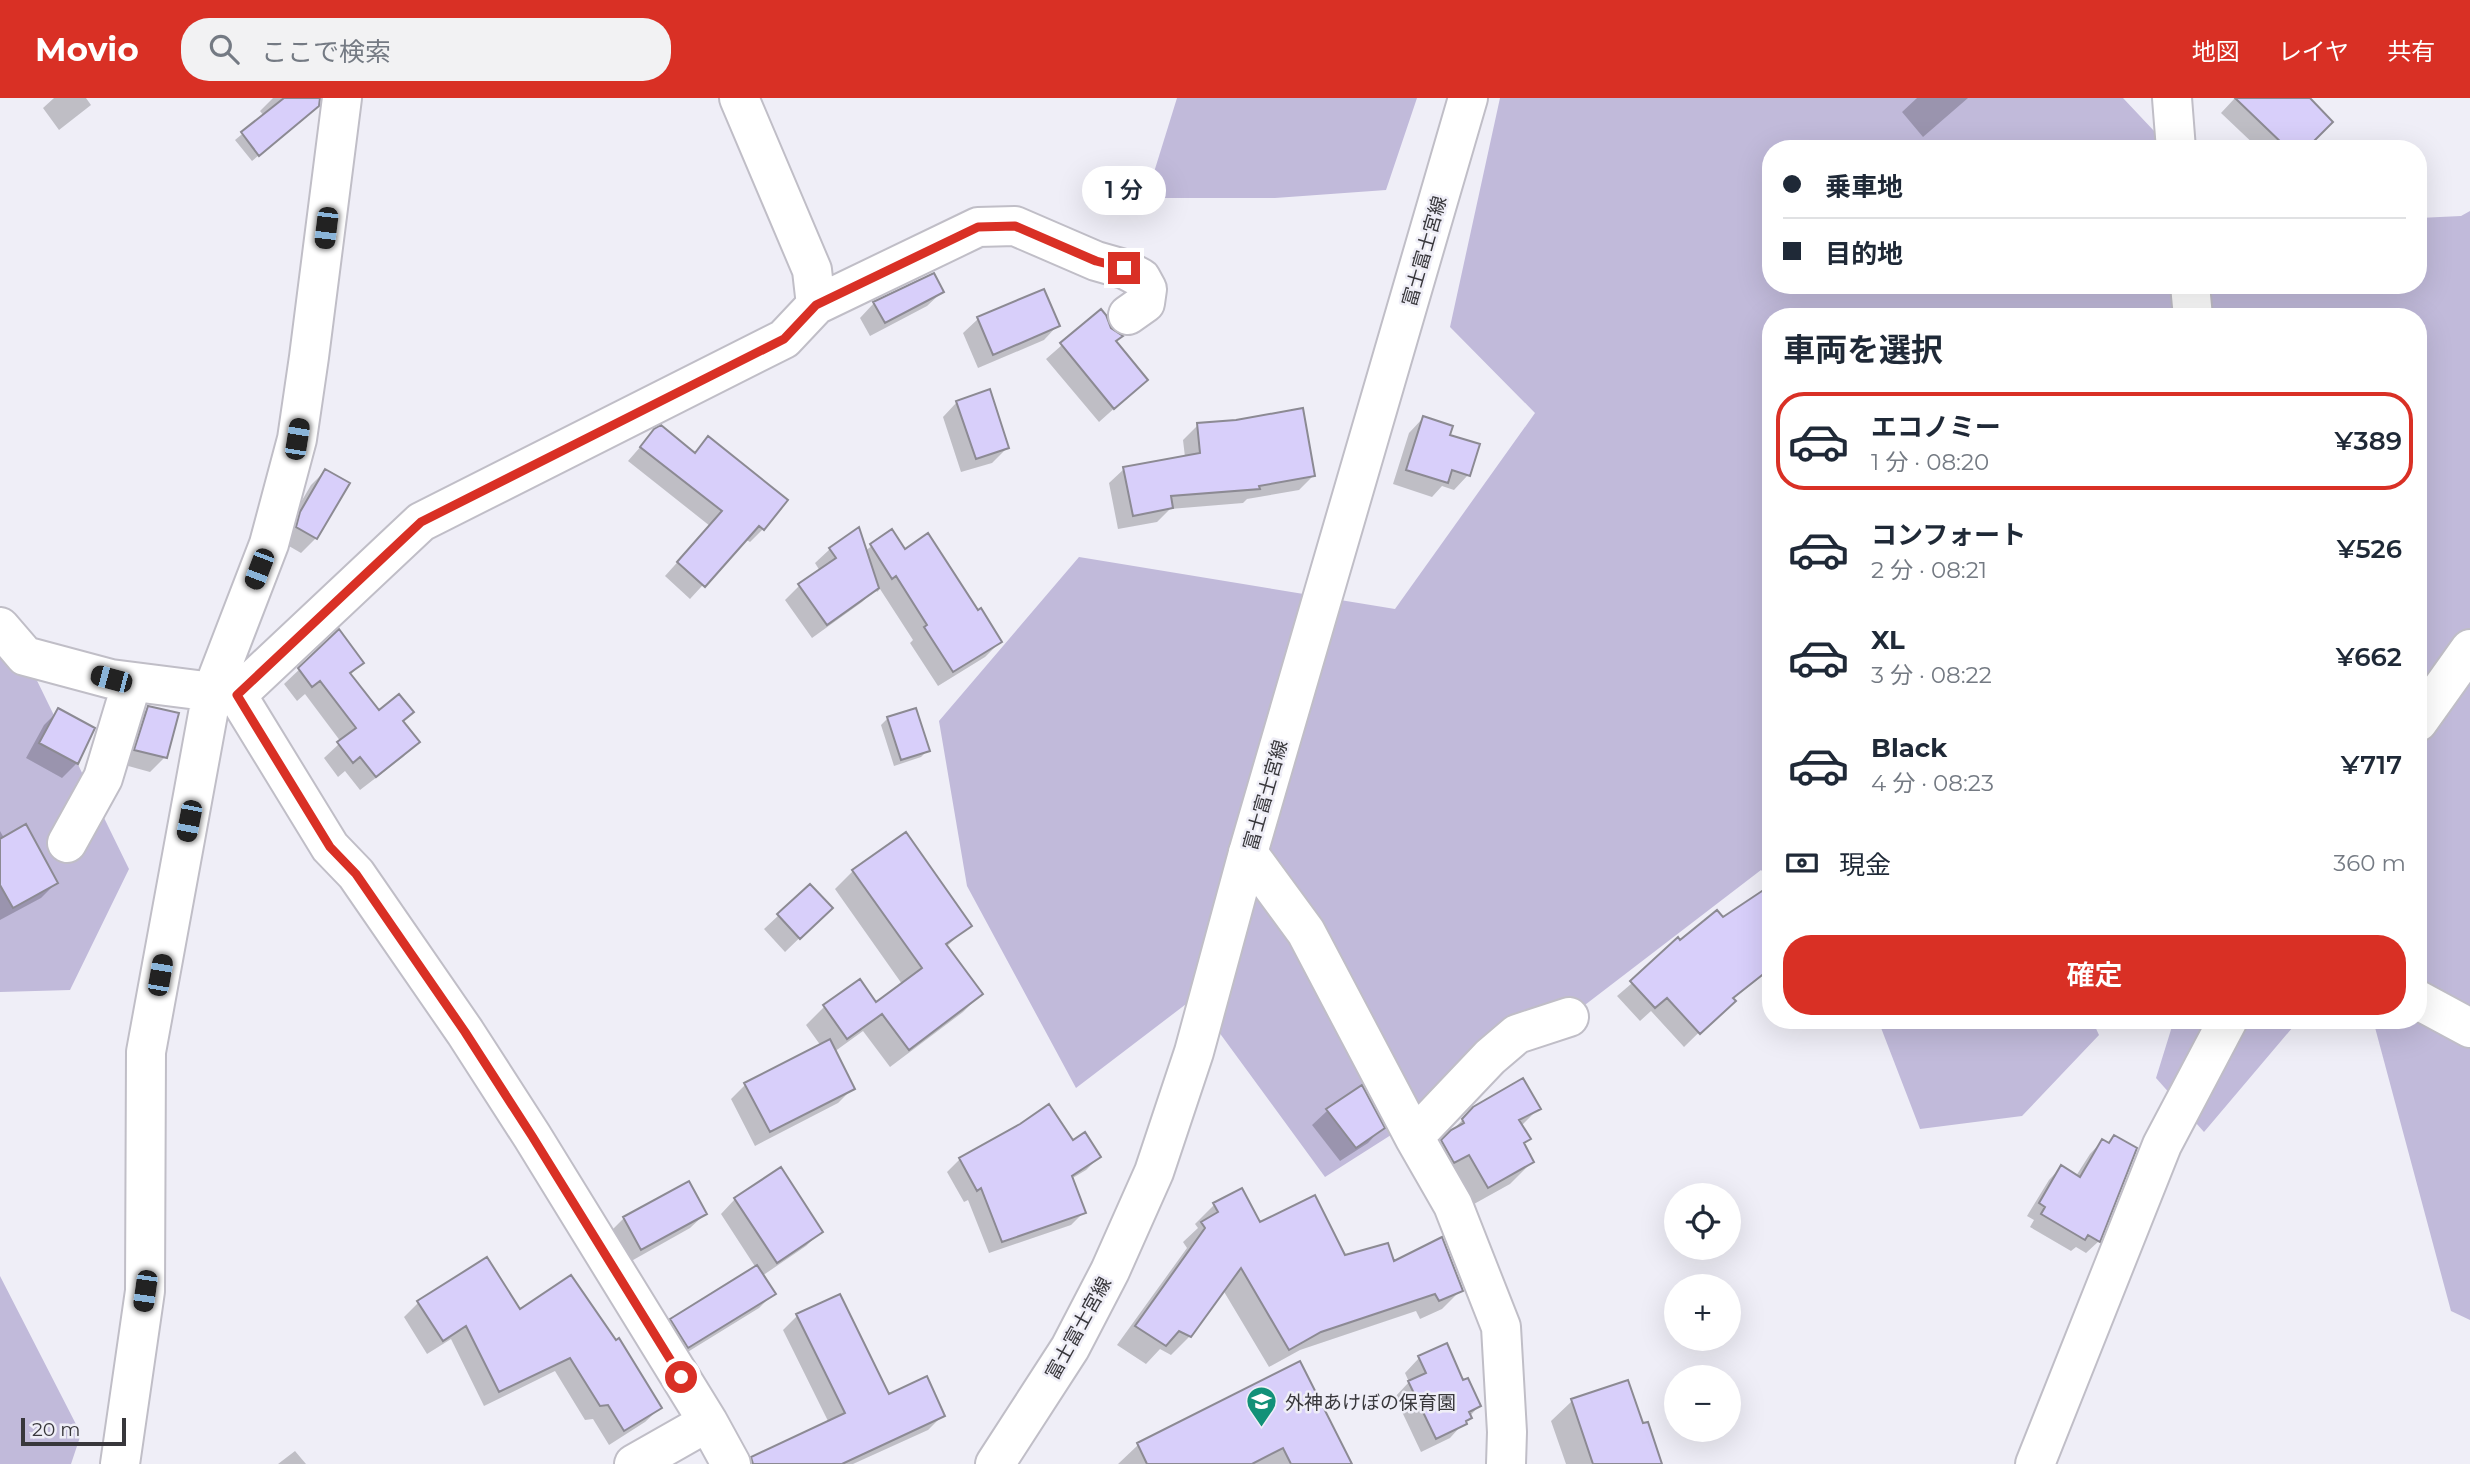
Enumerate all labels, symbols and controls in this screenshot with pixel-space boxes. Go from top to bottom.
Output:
search box [181,18,671,81]
text: Movio [35,29,139,69]
icon: search [205,30,243,68]
text: ここで検索 [261,36,391,68]
text: 地図 [2192,37,2240,66]
text: レイヤ [2278,37,2349,66]
text: 共有 [2387,37,2435,66]
callout: 1 分 [1082,166,1166,216]
text: 乗車地 [1825,171,1903,203]
text: 1 分 [1105,176,1143,204]
street label: 富士富士宮線 [1398,193,1451,309]
car [314,206,339,250]
text: 目的地 [1825,238,1903,270]
route end [1108,252,1140,284]
text: 車両を選択 [1783,330,1943,369]
icon: car [1787,410,1850,473]
text: エコノミー [1871,411,2001,443]
car [284,417,311,461]
text: ¥389 [2335,425,2402,457]
text: 1 分 · 08:20 [1871,448,1989,476]
icon: car [1787,518,1850,581]
text: コンフォート [1871,519,2026,551]
text: ¥526 [2337,533,2402,565]
car [242,546,277,592]
text: 2 分 · 08:21 [1871,556,1987,584]
text: XL [1871,624,1905,656]
icon: car [1787,626,1850,689]
text: ¥662 [2336,641,2402,673]
text: 3 分 · 08:22 [1871,661,1992,689]
car [88,663,135,695]
text: Black [1871,732,1947,764]
icon: car [1787,734,1850,797]
street label: 富士富士宮線 [1239,737,1292,853]
text: ¥717 [2341,749,2402,781]
text: 4 分 · 08:23 [1871,769,1994,797]
car [175,798,204,844]
icon: cash [1783,844,1821,882]
text: 現金 [1839,849,1891,881]
text: 360 m [2333,849,2406,877]
button: 確定 [1783,935,2406,1015]
car [147,952,174,998]
map controls [1664,1183,1741,1442]
button: locate [1664,1183,1741,1260]
car [132,1269,159,1313]
street label: 富士富士宮線 [1041,1273,1116,1384]
button: + [1664,1274,1741,1351]
route start [665,1361,697,1393]
button: − [1664,1365,1741,1442]
school or university icon: 外神あけぼの保育園 [1245,1385,1279,1429]
place label: 外神あけぼの保育園 [1285,1391,1456,1414]
scale bar [21,1415,126,1447]
text: 20 m [32,1418,80,1441]

